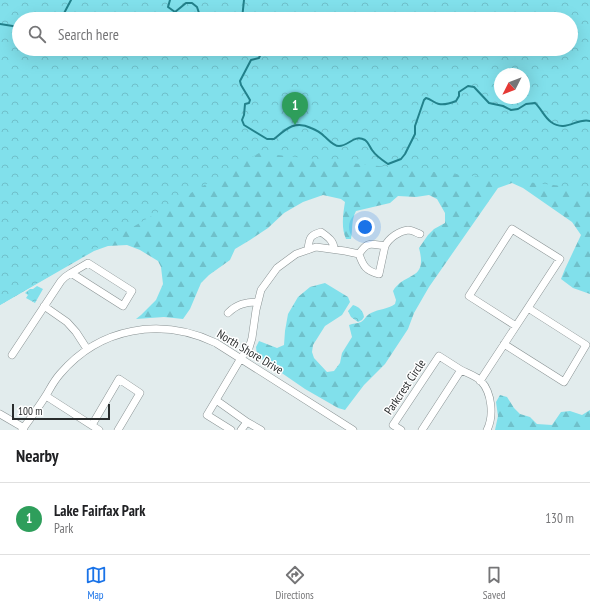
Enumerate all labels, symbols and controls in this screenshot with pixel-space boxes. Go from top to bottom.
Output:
search box [12,12,578,56]
icon: search [26,23,48,45]
text: Search here [58,25,119,44]
north arrow [494,68,530,104]
pin: 1 [282,92,308,125]
your location [355,217,375,237]
street label: North Shore Drive [214,326,286,377]
street label: Parkcrest Circle [381,356,429,417]
scale bar [12,402,110,421]
text: 100 m [18,404,42,418]
text: Nearby [16,445,59,467]
text: Lake Fairfax Park [54,501,145,520]
text: 1 [26,510,32,527]
text: 130 m [545,510,574,527]
text: Park [54,520,73,537]
tab: Map [85,564,107,602]
tab: Directions [276,564,314,602]
tab: Saved [483,564,505,602]

